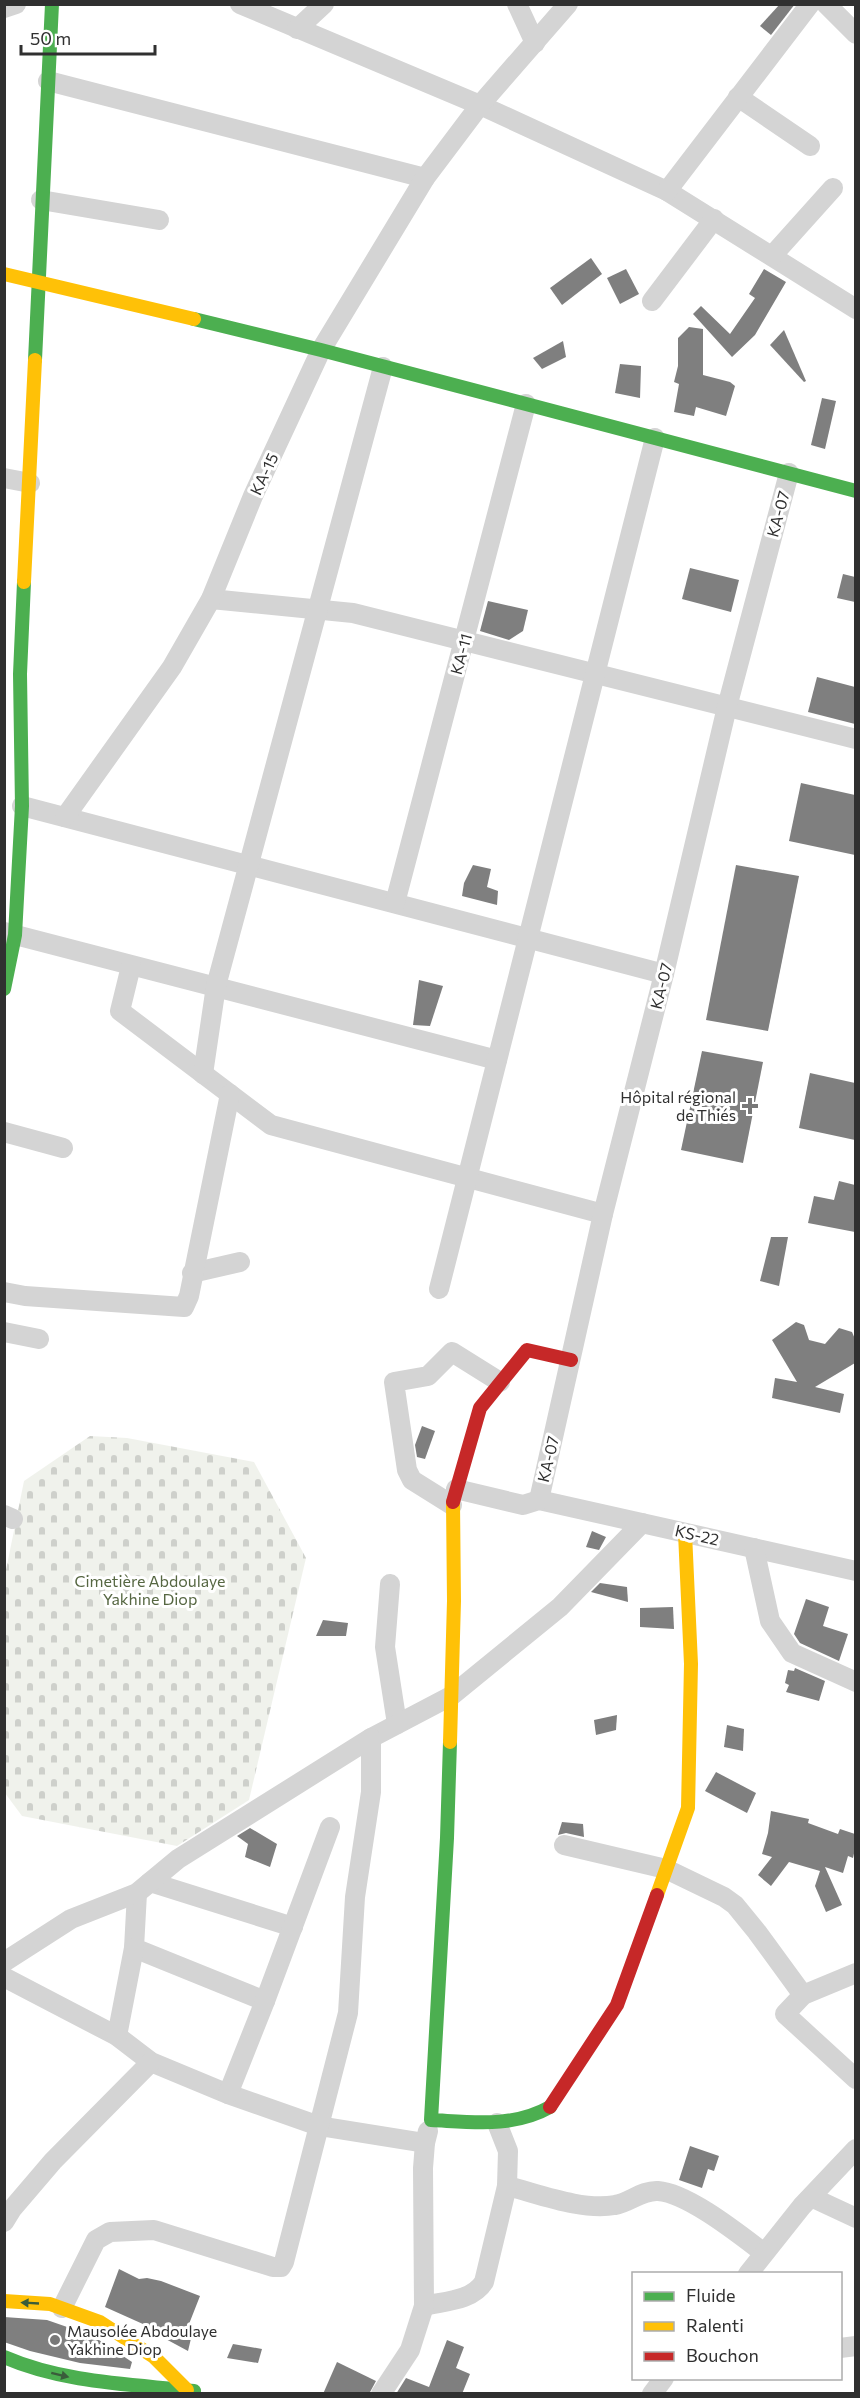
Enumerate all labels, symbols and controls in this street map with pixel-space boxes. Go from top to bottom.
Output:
scale bar [21,18,154,56]
text: 50 m [30,27,71,49]
street label: KA-15 [246,450,282,498]
street label: KA-07 [762,489,793,539]
street label: KA-11 [446,631,475,677]
street label: KA-07 [646,961,675,1011]
place label: Hôpital régional de Thiés [620,1087,736,1124]
marker: Hôpital régional de Thiés [741,1097,759,1115]
street label: KA-07 [533,1434,562,1484]
street label: KS-22 [673,1520,721,1549]
park label: Cimetière Abdoulaye Yakhine Diop [74,1571,226,1608]
legend [632,2272,842,2380]
text: Fluide [686,2284,735,2306]
one-way arrow [20,2298,39,2307]
text: Ralenti [686,2314,744,2336]
place label: Mausolée Abdoulaye Yakhine Diop [67,2321,217,2358]
marker: Mausolée Abdoulaye Yakhine Diop [48,2333,62,2347]
text: Bouchon [686,2344,759,2366]
one-way arrow [51,2371,69,2380]

